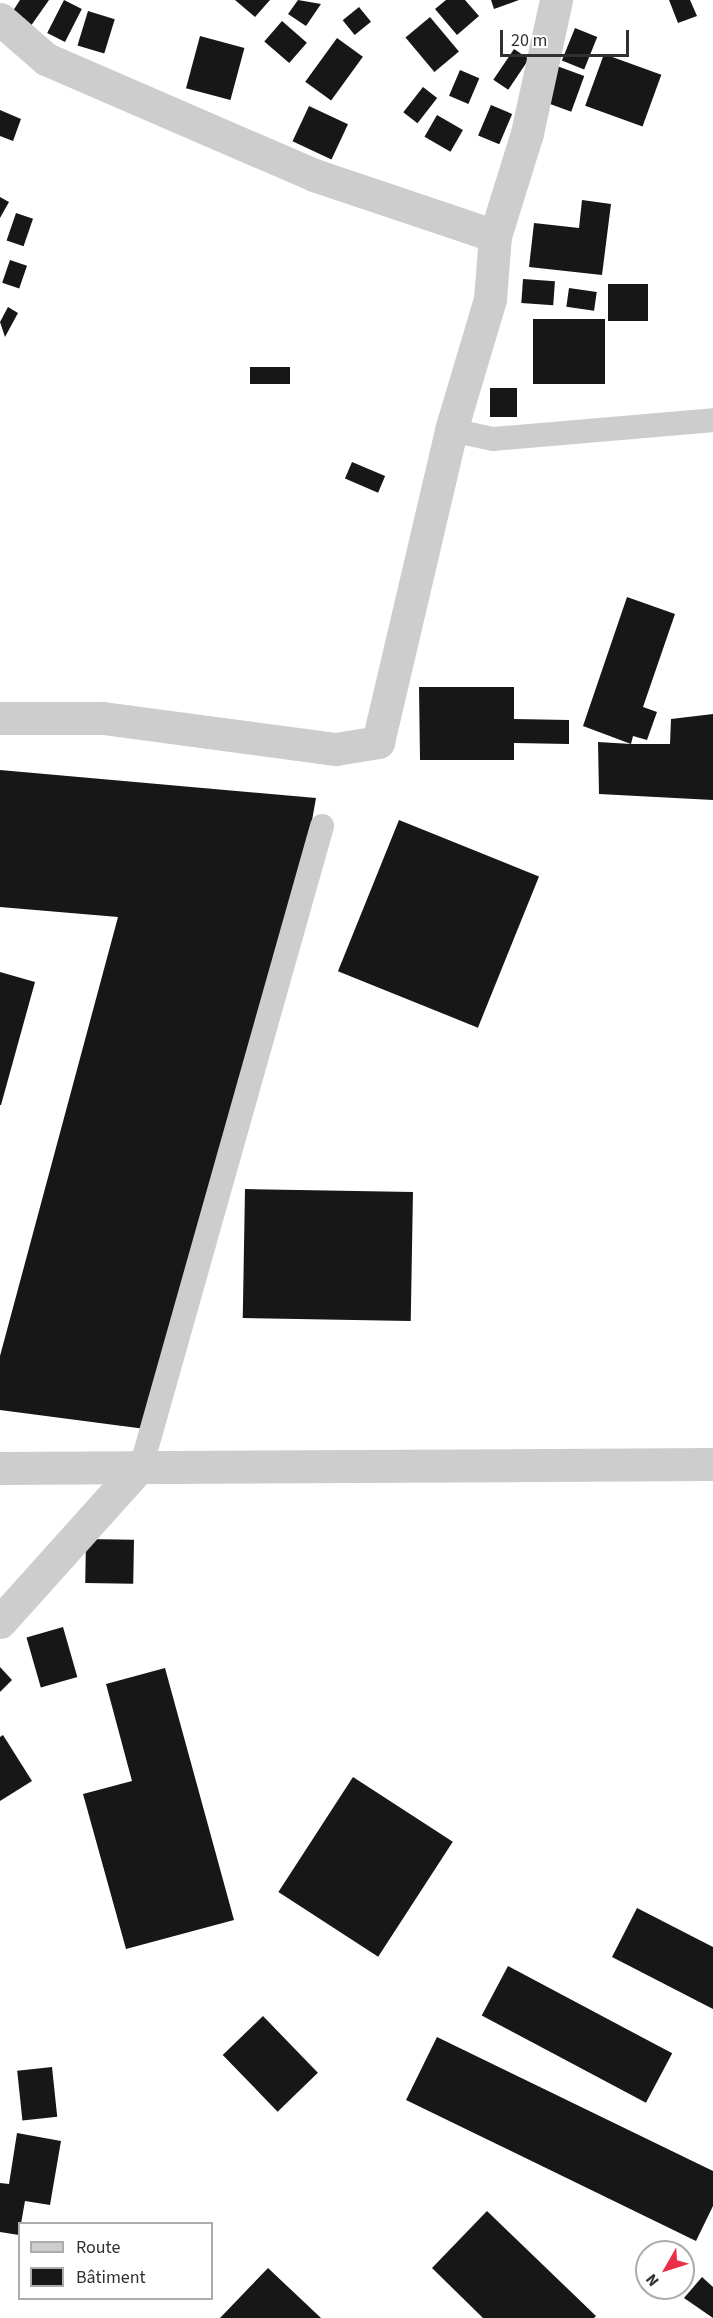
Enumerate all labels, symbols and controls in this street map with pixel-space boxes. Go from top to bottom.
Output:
scale bar [503,18,632,56]
text: 20 m [511,28,547,53]
legend [18,2222,213,2300]
text: Route [76,2235,120,2260]
north arrow [635,2240,695,2300]
text: Bâtiment [76,2265,146,2290]
text: N [641,2269,664,2291]

